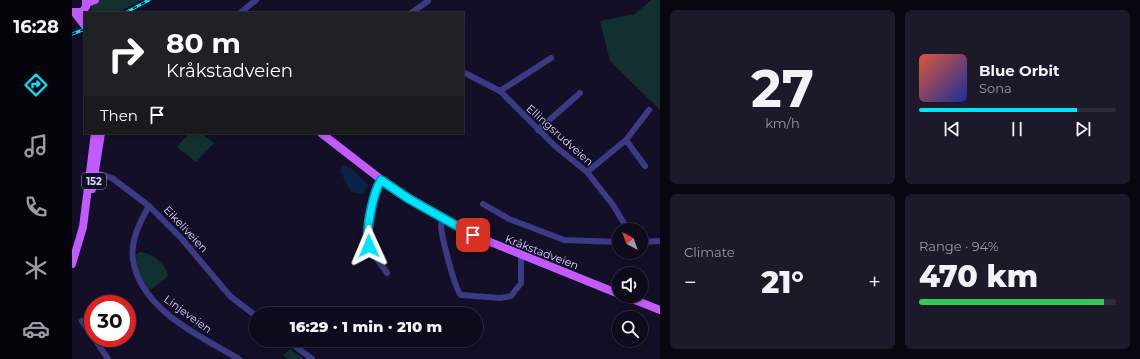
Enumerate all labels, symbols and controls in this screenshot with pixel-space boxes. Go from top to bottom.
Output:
text: 16:28 [13,16,59,38]
text: 80 m [166,26,241,60]
icon: right [100,28,152,80]
text: 27 [751,57,814,120]
text: Kråkstadveien [166,60,293,82]
text: Blue Orbit [979,61,1059,80]
icon: directions [22,71,50,99]
text: Sona [979,80,1012,96]
street label: Ellingsrudveien [524,101,596,169]
icon: arrive [146,104,168,126]
text: Then [100,106,138,125]
text: km/h [765,115,800,131]
icon: previous [941,118,963,140]
icon: pause [1006,118,1028,140]
icon: next [1072,118,1094,140]
icon: music [22,132,50,160]
road number: 152 [82,173,106,189]
icon: phone [22,193,50,221]
street label: Eikeliveien [161,203,211,255]
pin [456,218,490,252]
north arrow [612,223,648,259]
map controls [612,223,648,347]
icon: arrive [462,224,484,246]
position arrow [348,225,390,267]
street label: Kråkstadveien [503,232,581,272]
text: Range · 94% [919,238,999,254]
text: Climate [684,244,735,260]
icon: climate [22,254,50,282]
text: 470 km [919,258,1038,295]
text: 21° [761,264,804,301]
button: sound [612,267,648,303]
text: − [684,269,697,296]
text: + [868,269,881,296]
street label: Linjeveien [161,292,215,336]
speed limit sign: 30 [84,295,136,347]
button: search [612,311,648,347]
icon: car [22,315,50,343]
text: 16:29 · 1 min · 210 m [290,317,442,336]

